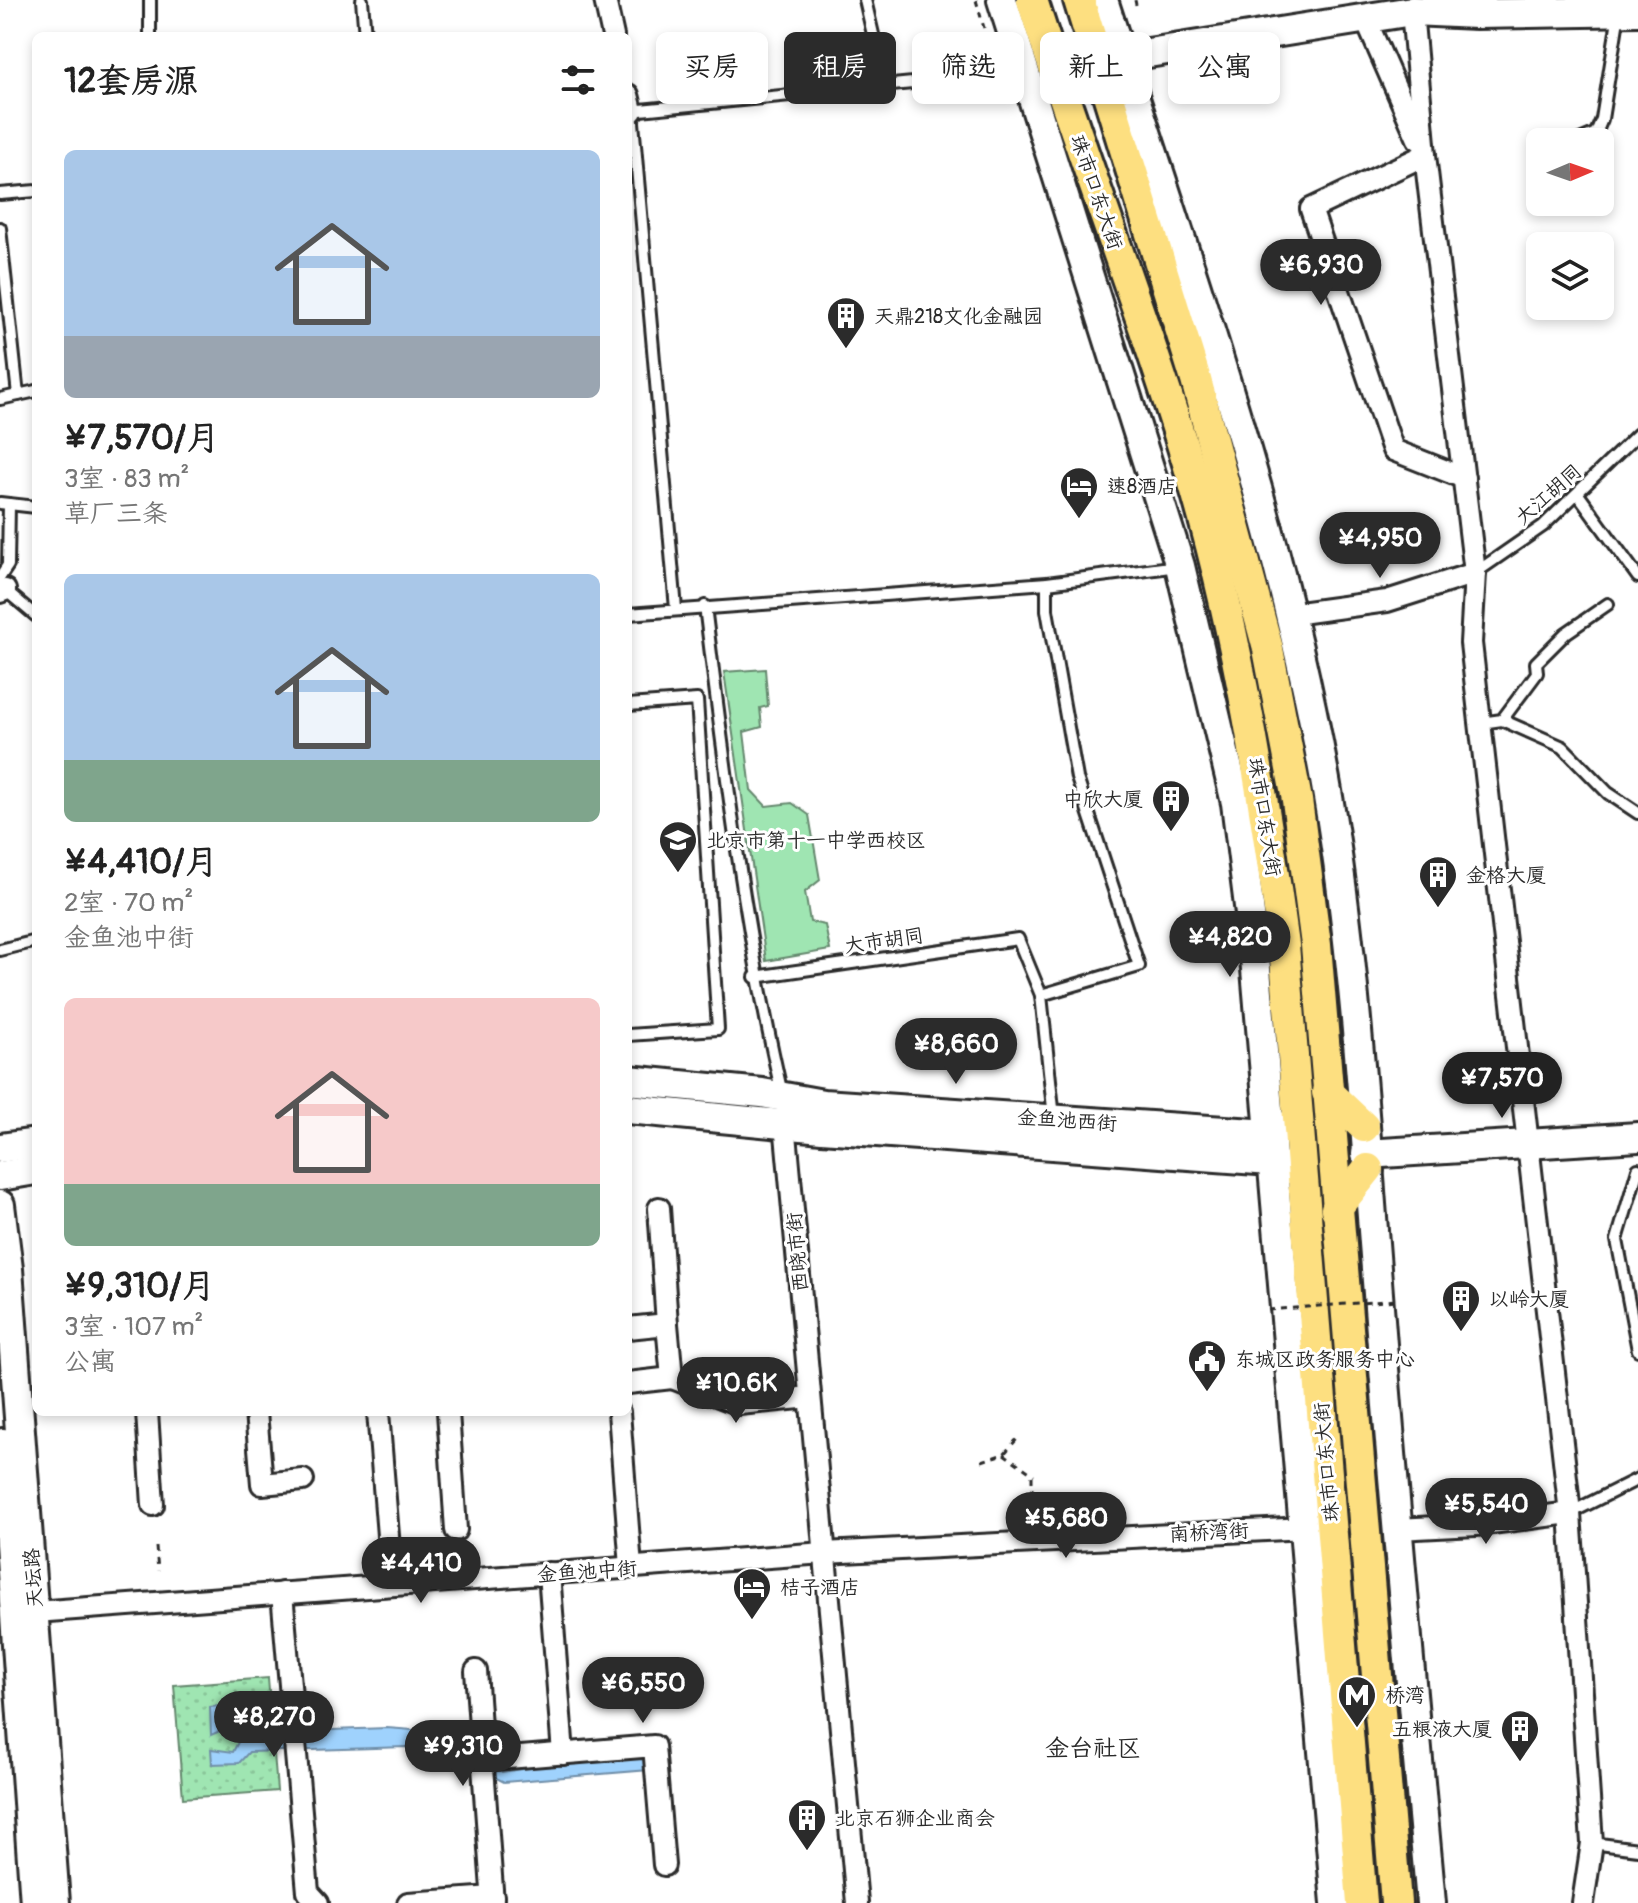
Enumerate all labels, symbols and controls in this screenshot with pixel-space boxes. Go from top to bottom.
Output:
chip: 买房 [656,32,768,104]
chip: 租房 [784,32,896,104]
chip: 筛选 [912,32,1024,104]
chip: 新上 [1040,32,1152,104]
chip: 公寓 [1168,32,1280,104]
icon: filters [556,58,600,102]
text: 12套房源 [64,60,198,103]
north arrow [1526,128,1614,216]
map controls [1526,128,1614,320]
street label: 珠市口东大街 [1065,131,1128,253]
icon: home [260,202,404,346]
button: layers [1526,232,1614,320]
pin: ¥6,930 [1256,239,1386,307]
text: ¥6,930 [1278,249,1364,281]
building icon: 天鼎218文化金融园 [825,295,867,350]
place label: 天鼎218文化金融园 [874,304,1043,329]
text: ¥7,570/月 [64,417,220,460]
street label: 大江胡同 [1510,459,1587,530]
text: 3室 · 83 m² [64,463,189,495]
hotel icon: 速8酒店 [1058,465,1100,520]
place label: 速8酒店 [1107,474,1177,499]
text: 草厂三条 [64,498,168,530]
pin: ¥4,950 [1315,512,1445,580]
text: ¥4,950 [1338,522,1422,554]
icon: home [260,626,404,770]
street label: 珠市口东大街 [1243,756,1286,878]
building icon: 中欣大厦 [1150,778,1192,833]
place label: 中欣大厦 [1063,787,1143,812]
school or university icon: 北京市第十一中学西校区 [657,819,699,874]
place label: 北京市第十一中学西校区 [706,828,926,853]
text: ¥4,410/月 [64,841,218,884]
building icon: 金格大厦 [1417,854,1459,909]
place label: 金格大厦 [1466,863,1546,888]
text: 2室 · 70 m² [64,887,193,919]
pin: ¥4,820 [1165,911,1295,979]
text: ¥4,820 [1187,921,1273,953]
text: 金鱼池中街 [64,922,194,954]
street label: 大市胡同 [843,923,925,958]
pin: ¥8,660 [891,1018,1021,1086]
text: ¥8,660 [913,1028,999,1060]
icon: home [260,1050,404,1194]
pin: ¥7,570 [1437,1052,1567,1120]
text: ¥7,570 [1460,1062,1544,1094]
street label: 金鱼池西街 [1016,1105,1118,1136]
street label: 西晓市街 [782,1211,813,1293]
text: ¥9,310/月 [64,1265,215,1308]
building icon: 以岭大厦 [1440,1278,1482,1333]
place label: 以岭大厦 [1489,1287,1569,1312]
text: 3室 · 107 m² [64,1311,204,1343]
public building icon: 东城区政务服务中心 [1186,1338,1228,1393]
text: 公寓 [64,1346,116,1378]
place label: 东城区政务服务中心 [1235,1347,1415,1372]
pin: ¥10.6K [671,1357,801,1425]
text: ¥10.6K [695,1367,777,1399]
street label: 珠市口东大街 [1309,1401,1344,1523]
pin: ¥5,540 [1421,1478,1551,1546]
text: ¥5,540 [1443,1488,1529,1520]
pin: ¥5,680 [1001,1492,1131,1560]
text: ¥5,680 [1024,1502,1108,1534]
street label: 南桥湾街 [1168,1518,1250,1547]
pin: ¥4,410 [356,1537,486,1605]
street label: 天坛路 [19,1546,48,1609]
text: ¥4,410 [380,1547,462,1579]
street label: 金鱼池中街 [536,1556,638,1587]
hotel icon: 桔子酒店 [731,1566,773,1621]
place label: 桔子酒店 [780,1575,860,1600]
pin: ¥6,550 [578,1657,708,1725]
text: ¥6,550 [600,1667,686,1699]
metro station icon: 桥湾 [1336,1674,1378,1729]
place label: 桥湾 [1385,1683,1425,1708]
pin: ¥8,270 [209,1691,339,1759]
text: ¥8,270 [232,1701,316,1733]
building icon: 五粮液大厦 [1499,1708,1541,1763]
place label: 五粮液大厦 [1392,1717,1492,1742]
pin: ¥9,310 [398,1720,528,1788]
text: ¥9,310 [423,1730,503,1762]
district label: 金台社区 [1045,1734,1141,1763]
building icon: 北京石狮企业商会 [786,1797,828,1852]
place label: 北京石狮企业商会 [835,1806,995,1831]

